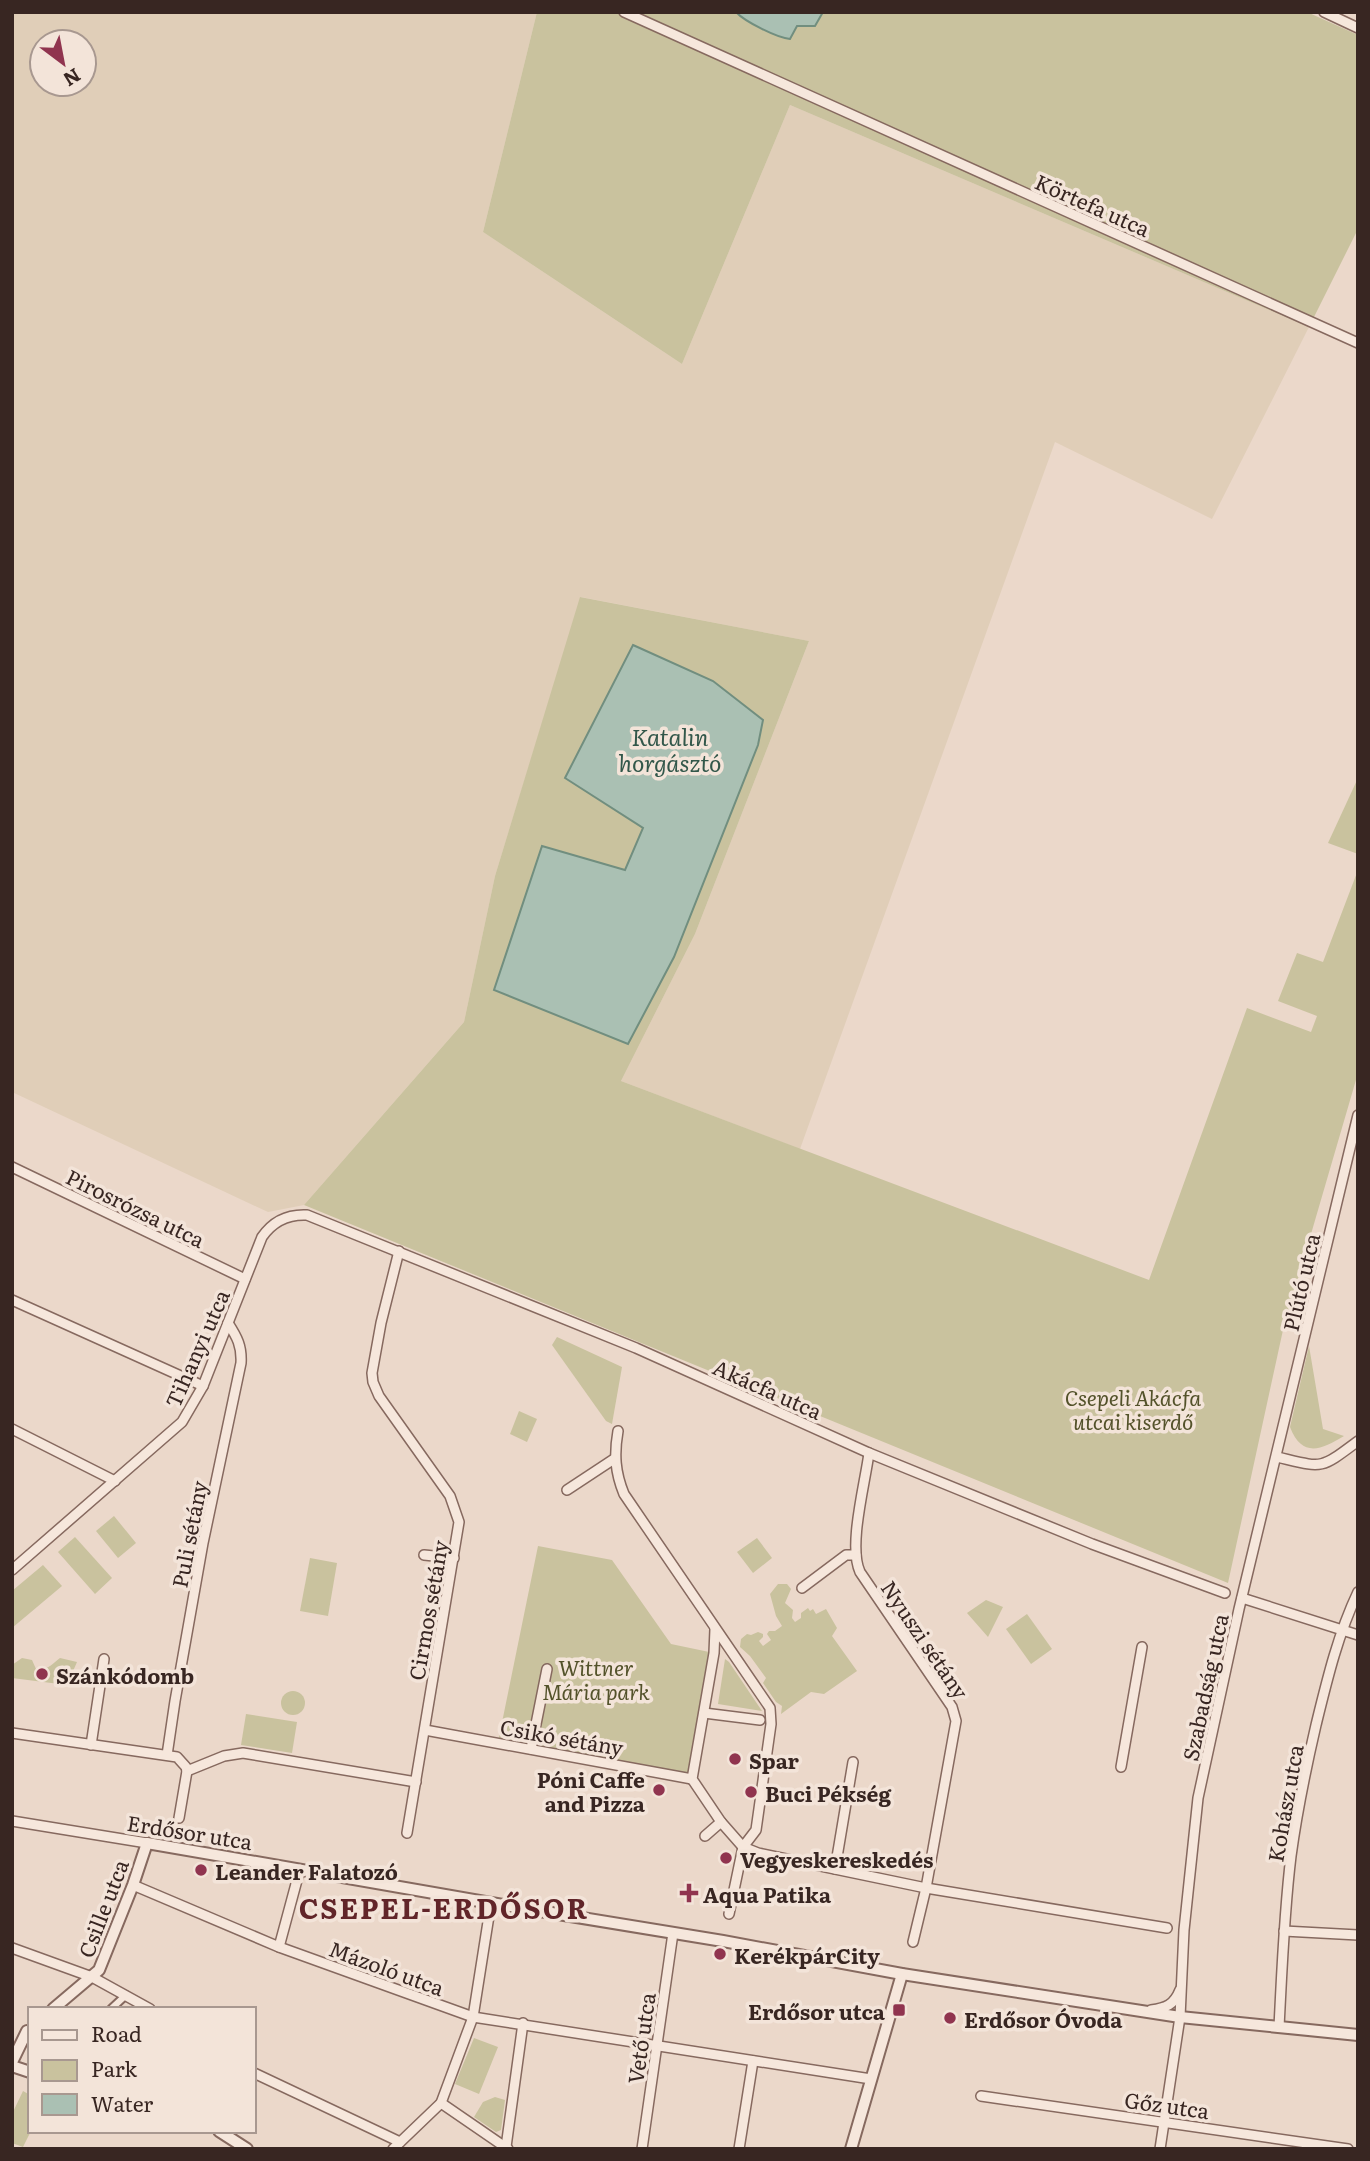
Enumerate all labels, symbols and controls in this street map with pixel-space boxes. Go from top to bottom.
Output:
north arrow [28,28,98,98]
text: N [58,62,87,94]
street label: Körtefa utca [1030,165,1156,243]
water label: Katalin horgásztó [619,719,721,779]
street label: Pirosrózsa utca [61,1160,211,1254]
street label: Plútó utca [1274,1229,1326,1334]
street label: Tihanyi utca [156,1283,236,1412]
street label: Akácfa utca [709,1350,828,1426]
park label: Csepeli Akácfa utcai kiserdő [1065,1381,1201,1436]
street label: Puli sétány [162,1477,214,1590]
street label: Cirmos sétány [399,1537,455,1683]
street label: Nyuszi sétány [875,1574,978,1705]
street label: Szabadság utca [1173,1610,1235,1764]
park label: Wittner Mária park [542,1651,650,1706]
place label: Szánkódomb [56,1659,194,1690]
marker: Szánkódomb [34,1666,50,1682]
street label: Csikó sétány [498,1710,627,1762]
street label: Kohász utca [1258,1741,1310,1864]
place label: Spar [749,1744,800,1775]
marker: Spar [727,1751,743,1767]
place label: Póni Caffe and Pizza [537,1763,646,1818]
place label: Buci Pékség [765,1777,891,1808]
marker: Póni Caffe and Pizza [651,1782,667,1798]
marker: Buci Pékség [743,1784,759,1800]
street label: Erdősor utca [125,1806,255,1856]
place label: Vegyeskereskedés [740,1843,933,1874]
marker: Vegyeskereskedés [718,1850,734,1866]
street label: Csille utca [69,1854,135,1962]
place label: Leander Falatozó [215,1855,398,1886]
marker: Leander Falatozó [193,1862,209,1878]
place label: Aqua Patika [703,1878,832,1909]
marker: Aqua Patika [681,1885,697,1901]
district label: CSEPEL-ERDŐSOR [299,1886,589,1928]
street label: Mázoló utca [325,1932,449,2002]
place label: KerékpárCity [734,1939,880,1970]
marker: KerékpárCity [712,1946,728,1962]
street label: Vető utca [618,1990,662,2086]
place label: Erdősor utca [748,1995,886,2026]
marker: Erdősor utca [891,2002,907,2018]
place label: Erdősor Óvoda [964,2003,1123,2034]
legend [28,2007,256,2133]
marker: Erdősor Óvoda [942,2010,958,2026]
text: Road [91,2017,142,2048]
text: Park [91,2052,137,2083]
street label: Gőz utca [1123,2083,1212,2125]
text: Water [91,2087,153,2118]

